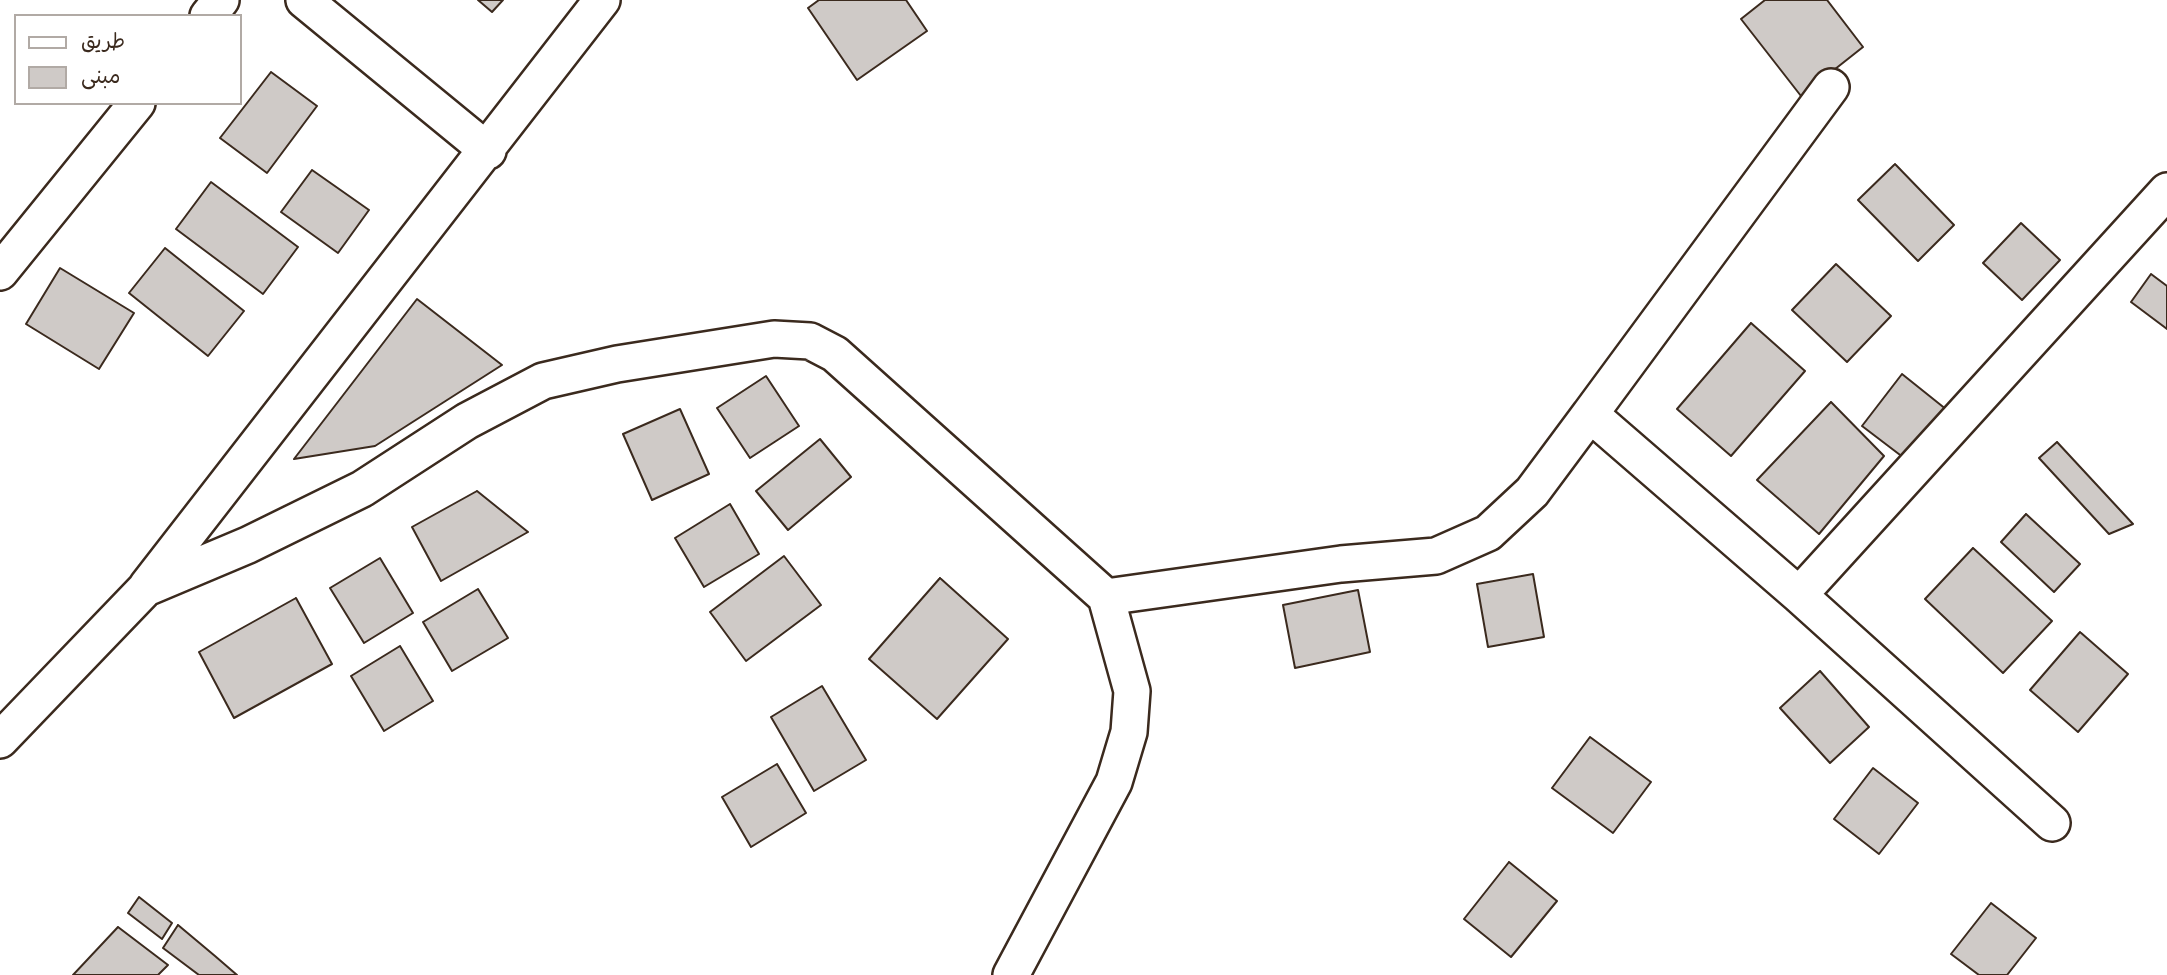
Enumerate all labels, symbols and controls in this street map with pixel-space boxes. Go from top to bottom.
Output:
legend [14,14,242,105]
text: طريق [81,28,125,54]
text: مبنى [81,63,120,89]

